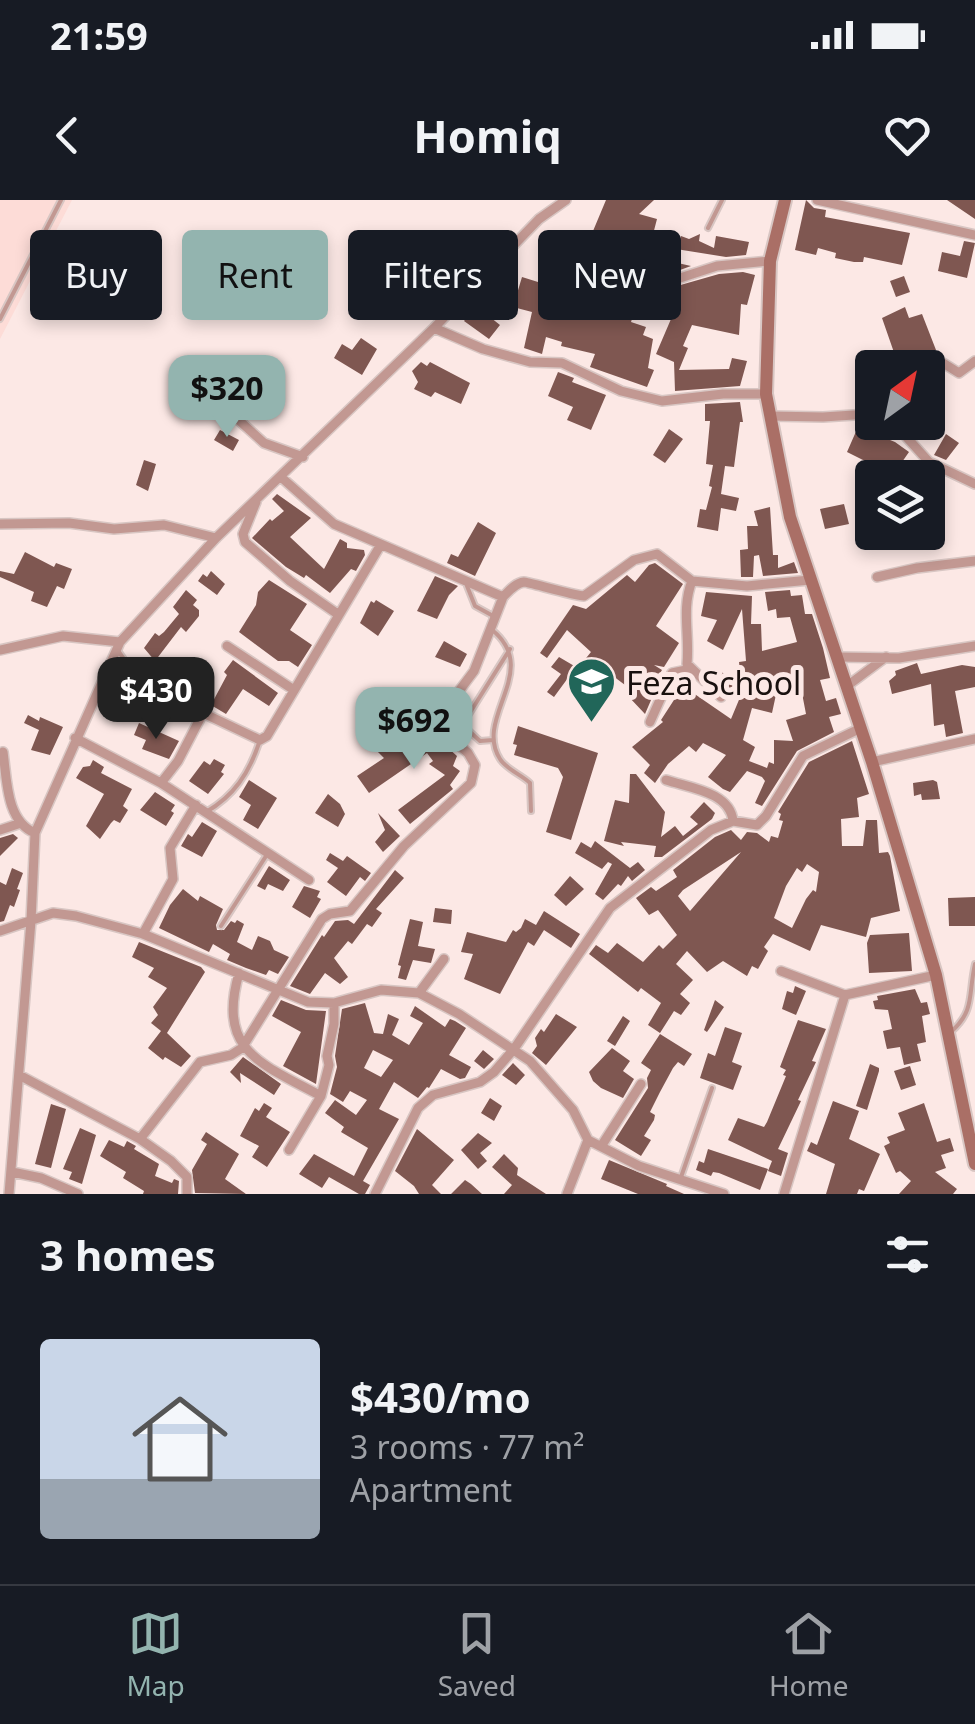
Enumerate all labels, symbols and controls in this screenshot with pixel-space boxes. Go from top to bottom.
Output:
text: 21:59 [50,9,148,61]
text: Homiq [413,105,562,166]
icon: back [40,108,95,163]
icon: heart [880,108,935,163]
chip: Buy [30,230,162,320]
chip: Rent [182,230,328,320]
chip: Filters [348,230,518,320]
chip: New [538,230,681,320]
north arrow [855,350,945,440]
map controls [855,350,945,550]
pin: $320 [168,355,286,440]
text: $320 [190,366,264,409]
button: layers [855,460,945,550]
school or university icon: Feza School [565,656,617,724]
pin: $430 [97,657,215,742]
place label: Feza School [626,661,801,704]
text: $430 [119,668,193,711]
pin: $692 [355,687,473,772]
text: $692 [377,698,451,741]
text: 3 homes [40,1226,216,1283]
icon: filters [880,1227,935,1282]
text: $430/mo [350,1368,531,1425]
icon: home [120,1379,240,1499]
text: 3 rooms · 77 m² [350,1425,584,1468]
text: Apartment [350,1468,512,1511]
tab: Map [126,1606,185,1704]
tab: Saved [438,1606,516,1704]
tab: Home [769,1606,849,1704]

